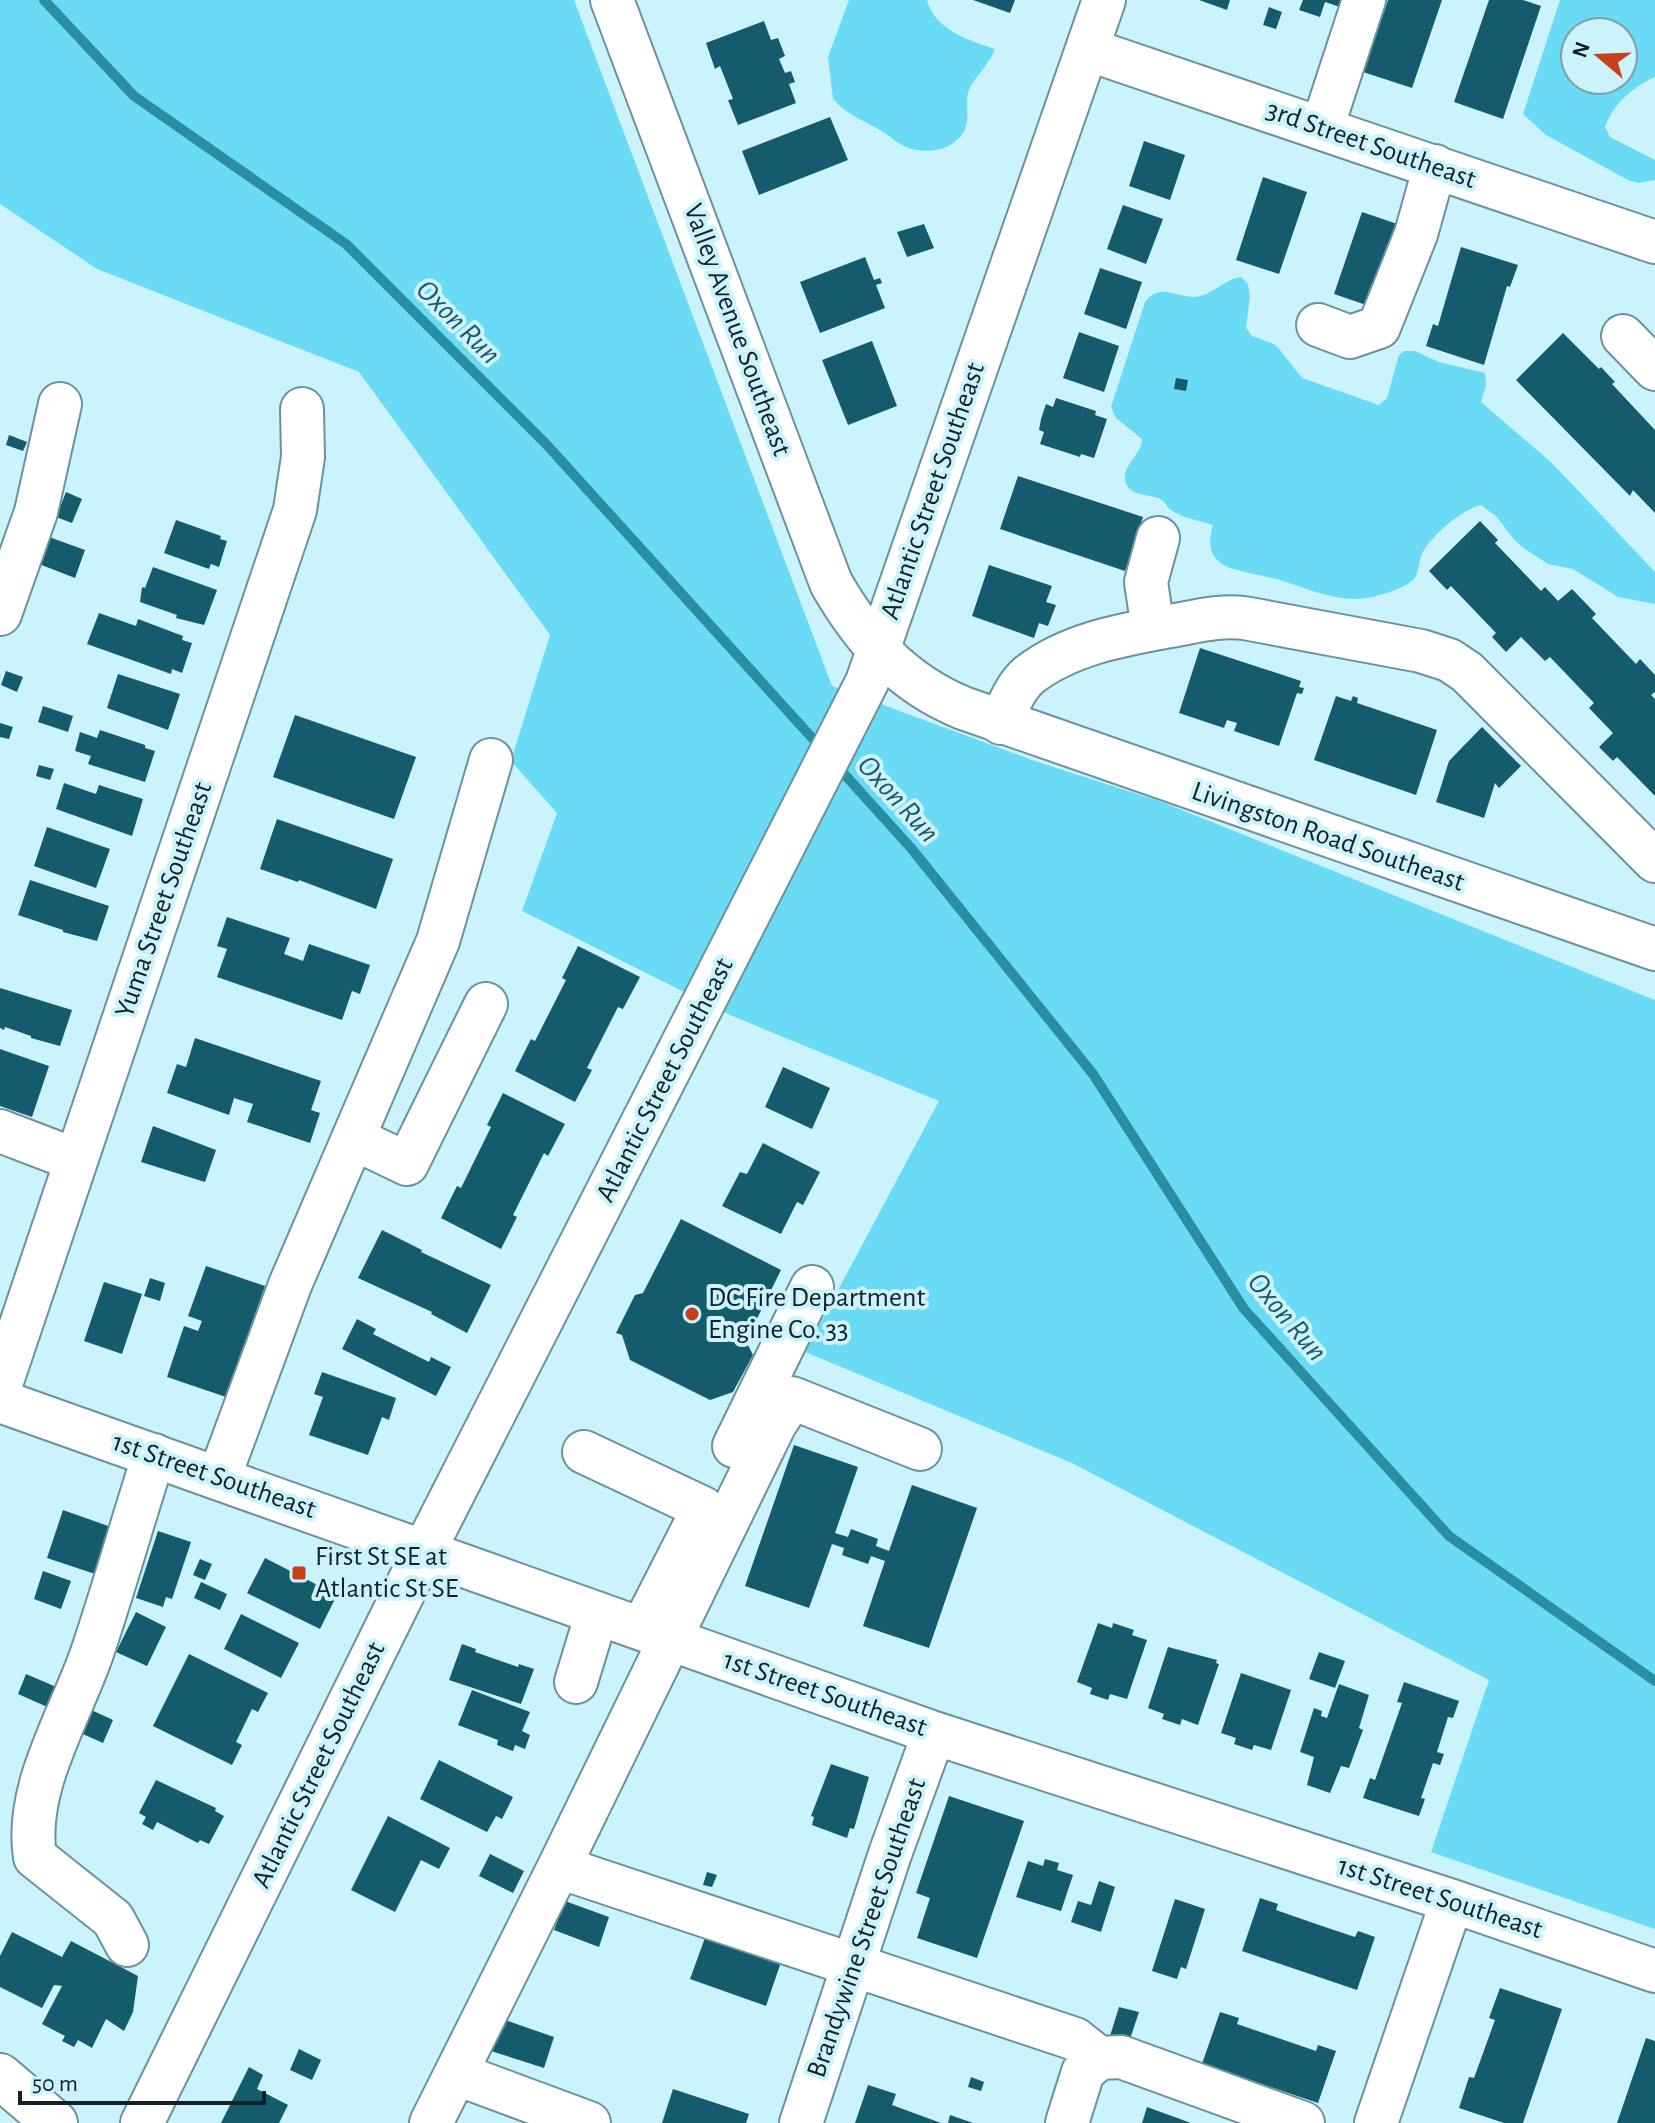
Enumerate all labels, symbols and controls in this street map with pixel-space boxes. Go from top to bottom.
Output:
north arrow [1559,16,1639,96]
text: N [1568,39,1594,61]
street label: 3rd Street Southeast [1263,96,1479,194]
street label: Valley Avenue Southeast [678,200,796,460]
water label: Oxon Run [410,274,506,370]
street label: Atlantic Street Southeast [876,359,990,623]
water label: Oxon Run [852,750,944,848]
street label: Livingston Road Southeast [1188,777,1468,897]
street label: Yuma Street Southeast [111,779,217,1021]
street label: Atlantic Street Southeast [591,954,739,1206]
water label: Oxon Run [1242,1267,1332,1367]
place label: DC Fire Department Engine Co. 33 [708,1284,925,1344]
marker: DC Fire Department Engine Co. 33 [683,1305,701,1323]
street label: 1st Street Southeast [109,1428,320,1524]
place label: First St SE at Atlantic St SE [315,1543,458,1603]
marker: First St SE at Atlantic St SE [290,1564,308,1582]
street label: Atlantic Street Southeast [247,1638,391,1892]
street label: 1st Street Southeast [720,1646,931,1742]
street label: Brandywine Street Southeast [803,1775,931,2081]
street label: 1st Street Southeast [1334,1852,1546,1944]
scale bar [20,2055,264,2105]
text: 50 m [32,2072,78,2096]

